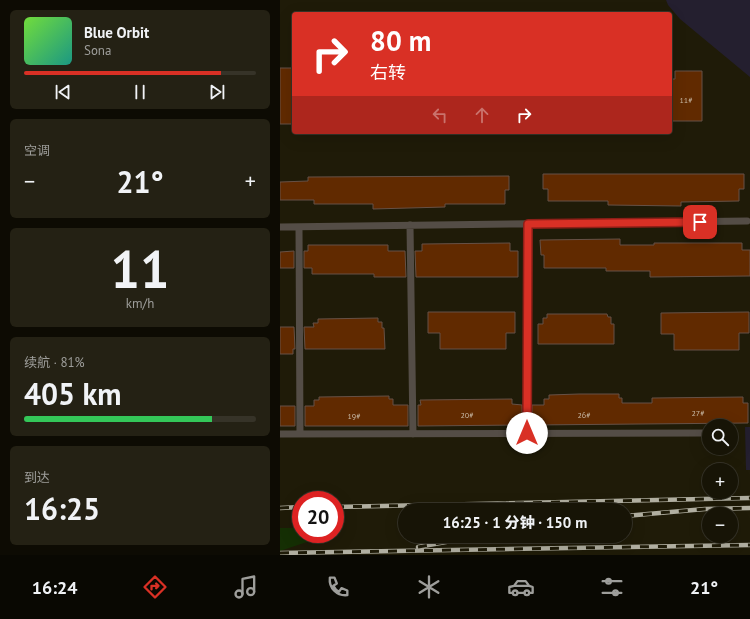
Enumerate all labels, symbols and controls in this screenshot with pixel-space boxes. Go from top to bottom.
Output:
text: 80 m [370,22,431,59]
text: Blue Orbit [84,23,149,42]
icon: right [304,28,356,80]
text: Sona [84,42,111,59]
text: 右转 [370,61,406,84]
icon: previous [52,81,74,103]
icon: pause [129,81,151,103]
icon: next [206,81,228,103]
house number: 11# [679,95,693,105]
icon: left [429,104,451,126]
icon: ahead [471,104,493,126]
icon: right [513,104,535,126]
text: 空调 [24,142,50,159]
text: 21° [116,162,164,201]
text: − [24,167,35,195]
text: + [245,167,256,195]
pin [683,205,717,239]
icon: arrive [689,211,711,233]
text: 11 [111,235,169,302]
text: km/h [126,295,154,312]
text: 续航 · 81% [24,354,85,371]
text: 405 km [24,374,122,413]
house number: 27# [691,408,705,418]
house number: 20# [460,410,474,420]
house number: 26# [577,410,591,420]
house number: 19# [347,411,361,421]
position arrow [506,412,548,454]
map controls [702,419,738,543]
button: search [702,419,738,455]
button: + [702,463,738,499]
text: 到达 [24,469,50,486]
text: 16:25 [24,489,100,528]
speed limit sign: 20 [292,491,344,543]
button: − [702,507,738,543]
text: 16:25 · 1 分钟 · 150 m [443,513,587,532]
icon: directions [141,573,169,601]
icon: music [232,573,260,601]
icon: phone [324,573,352,601]
icon: climate [415,573,443,601]
icon: car [507,573,535,601]
icon: filters [598,573,626,601]
text: 16:24 [32,576,77,599]
text: 21° [690,576,718,599]

